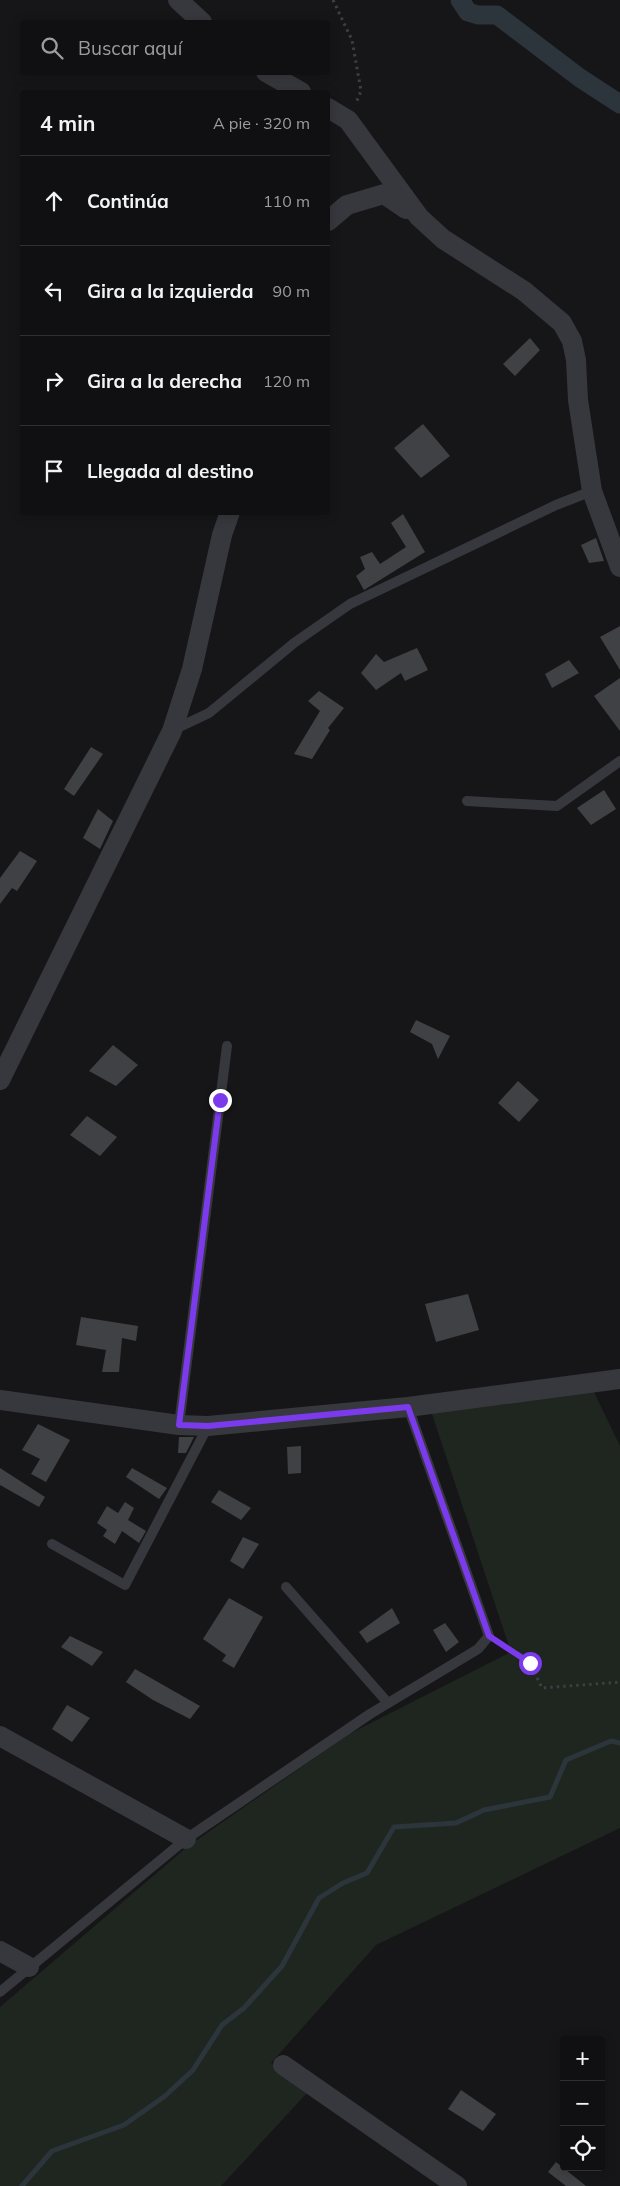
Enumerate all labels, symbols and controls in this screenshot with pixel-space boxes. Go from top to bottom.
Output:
search box [20,20,330,75]
icon: search [38,34,66,62]
text: Buscar aquí [78,36,182,60]
text: 4 min [40,110,95,136]
text: A pie · 320 m [213,113,310,133]
icon: ahead [40,187,68,215]
text: Continúa [87,189,169,213]
text: 110 m [263,191,310,211]
icon: left [40,277,68,305]
text: Gira a la izquierda [87,279,253,303]
text: 90 m [273,281,310,301]
icon: right [40,367,68,395]
text: Gira a la derecha [87,369,242,393]
text: 120 m [263,371,310,391]
icon: arrive [40,457,68,485]
text: Llegada al destino [87,459,254,483]
route end [209,1089,232,1112]
route start [519,1652,542,1675]
map controls [560,2036,605,2171]
button: + [560,2036,605,2081]
button: − [560,2081,605,2126]
button: locate [560,2126,605,2171]

